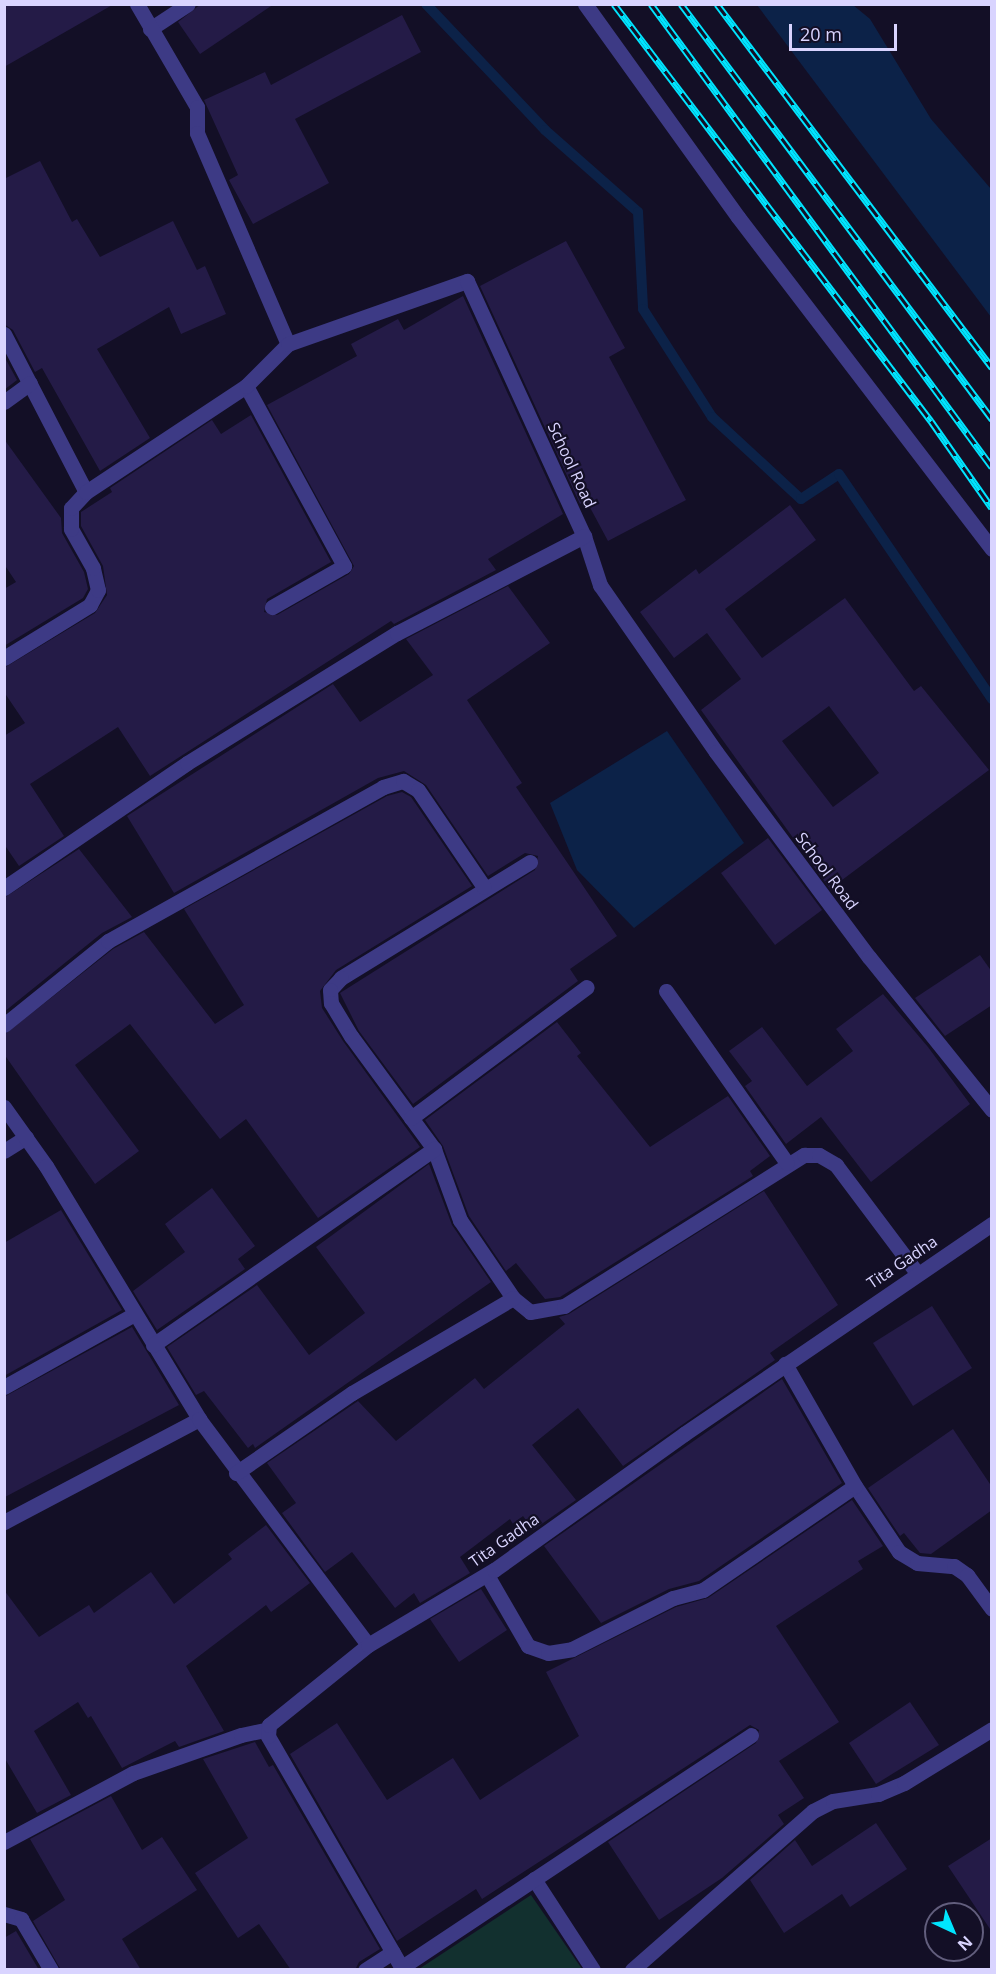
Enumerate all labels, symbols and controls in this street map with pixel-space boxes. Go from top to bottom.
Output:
scale bar [792,12,900,50]
text: 20 m [800,22,842,46]
street label: School Road [544,419,600,511]
street label: School Road [792,829,862,913]
street label: Tita Gadha [863,1232,941,1292]
street label: Tita Gadha [465,1509,543,1571]
north arrow [924,1902,984,1962]
text: N [953,1931,977,1956]

